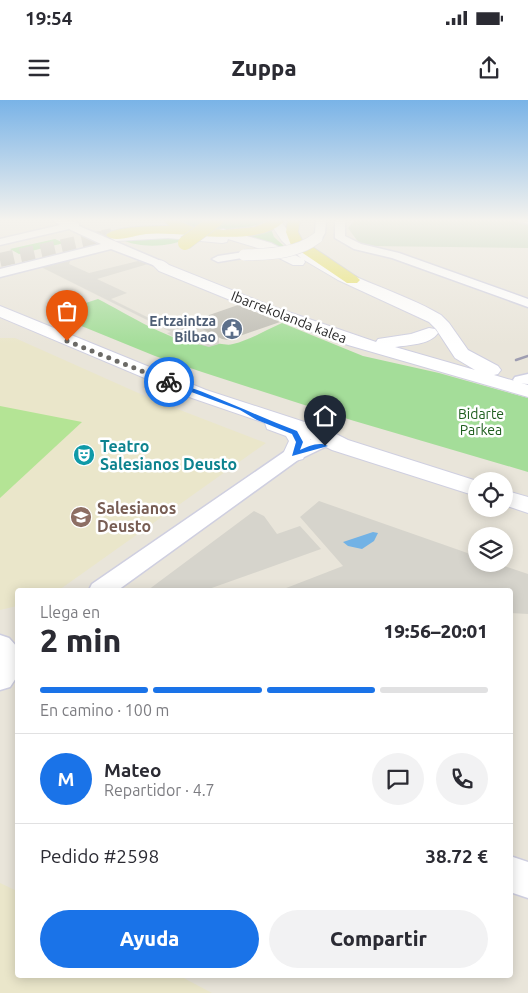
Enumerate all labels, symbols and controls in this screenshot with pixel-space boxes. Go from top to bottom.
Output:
text: 19:54 [25,7,73,29]
icon: menu [25,54,53,82]
icon: share [475,54,503,82]
text: Zuppa [231,55,297,80]
street label: Ibarrekolanda kalea [229,288,349,346]
pin [46,290,88,341]
icon: bag [53,297,81,325]
place label: Ertzaintza Bilbao [149,313,216,345]
public building icon: Ertzaintza Bilbao [220,317,244,341]
courier [144,357,194,407]
icon: bike [155,368,183,396]
pin [304,395,346,446]
icon: home [311,402,339,430]
park label: Bidarte Parkea [458,406,504,438]
place label: Teatro Salesianos Deusto [100,437,237,473]
theatre icon: Teatro Salesianos Deusto [72,443,96,467]
map controls [468,472,513,572]
button: locate [468,472,513,517]
place label: Salesianos Deusto [97,499,176,535]
school or university icon: Salesianos Deusto [69,505,93,529]
button: layers [468,527,513,572]
text: Llega en [40,603,100,621]
text: 19:56–20:01 [383,620,488,642]
text: 2 min [40,622,121,658]
text: En camino · 100 m [40,701,169,719]
button: chat [372,753,424,805]
button: phone [436,753,488,805]
text: Mateo [104,759,162,781]
text: M [58,768,74,790]
text: Repartidor · 4.7 [104,781,215,799]
text: Pedido #2598 [40,845,159,867]
text: 38.72 € [425,845,488,867]
button: Ayuda [40,910,259,968]
button: Compartir [269,910,488,968]

